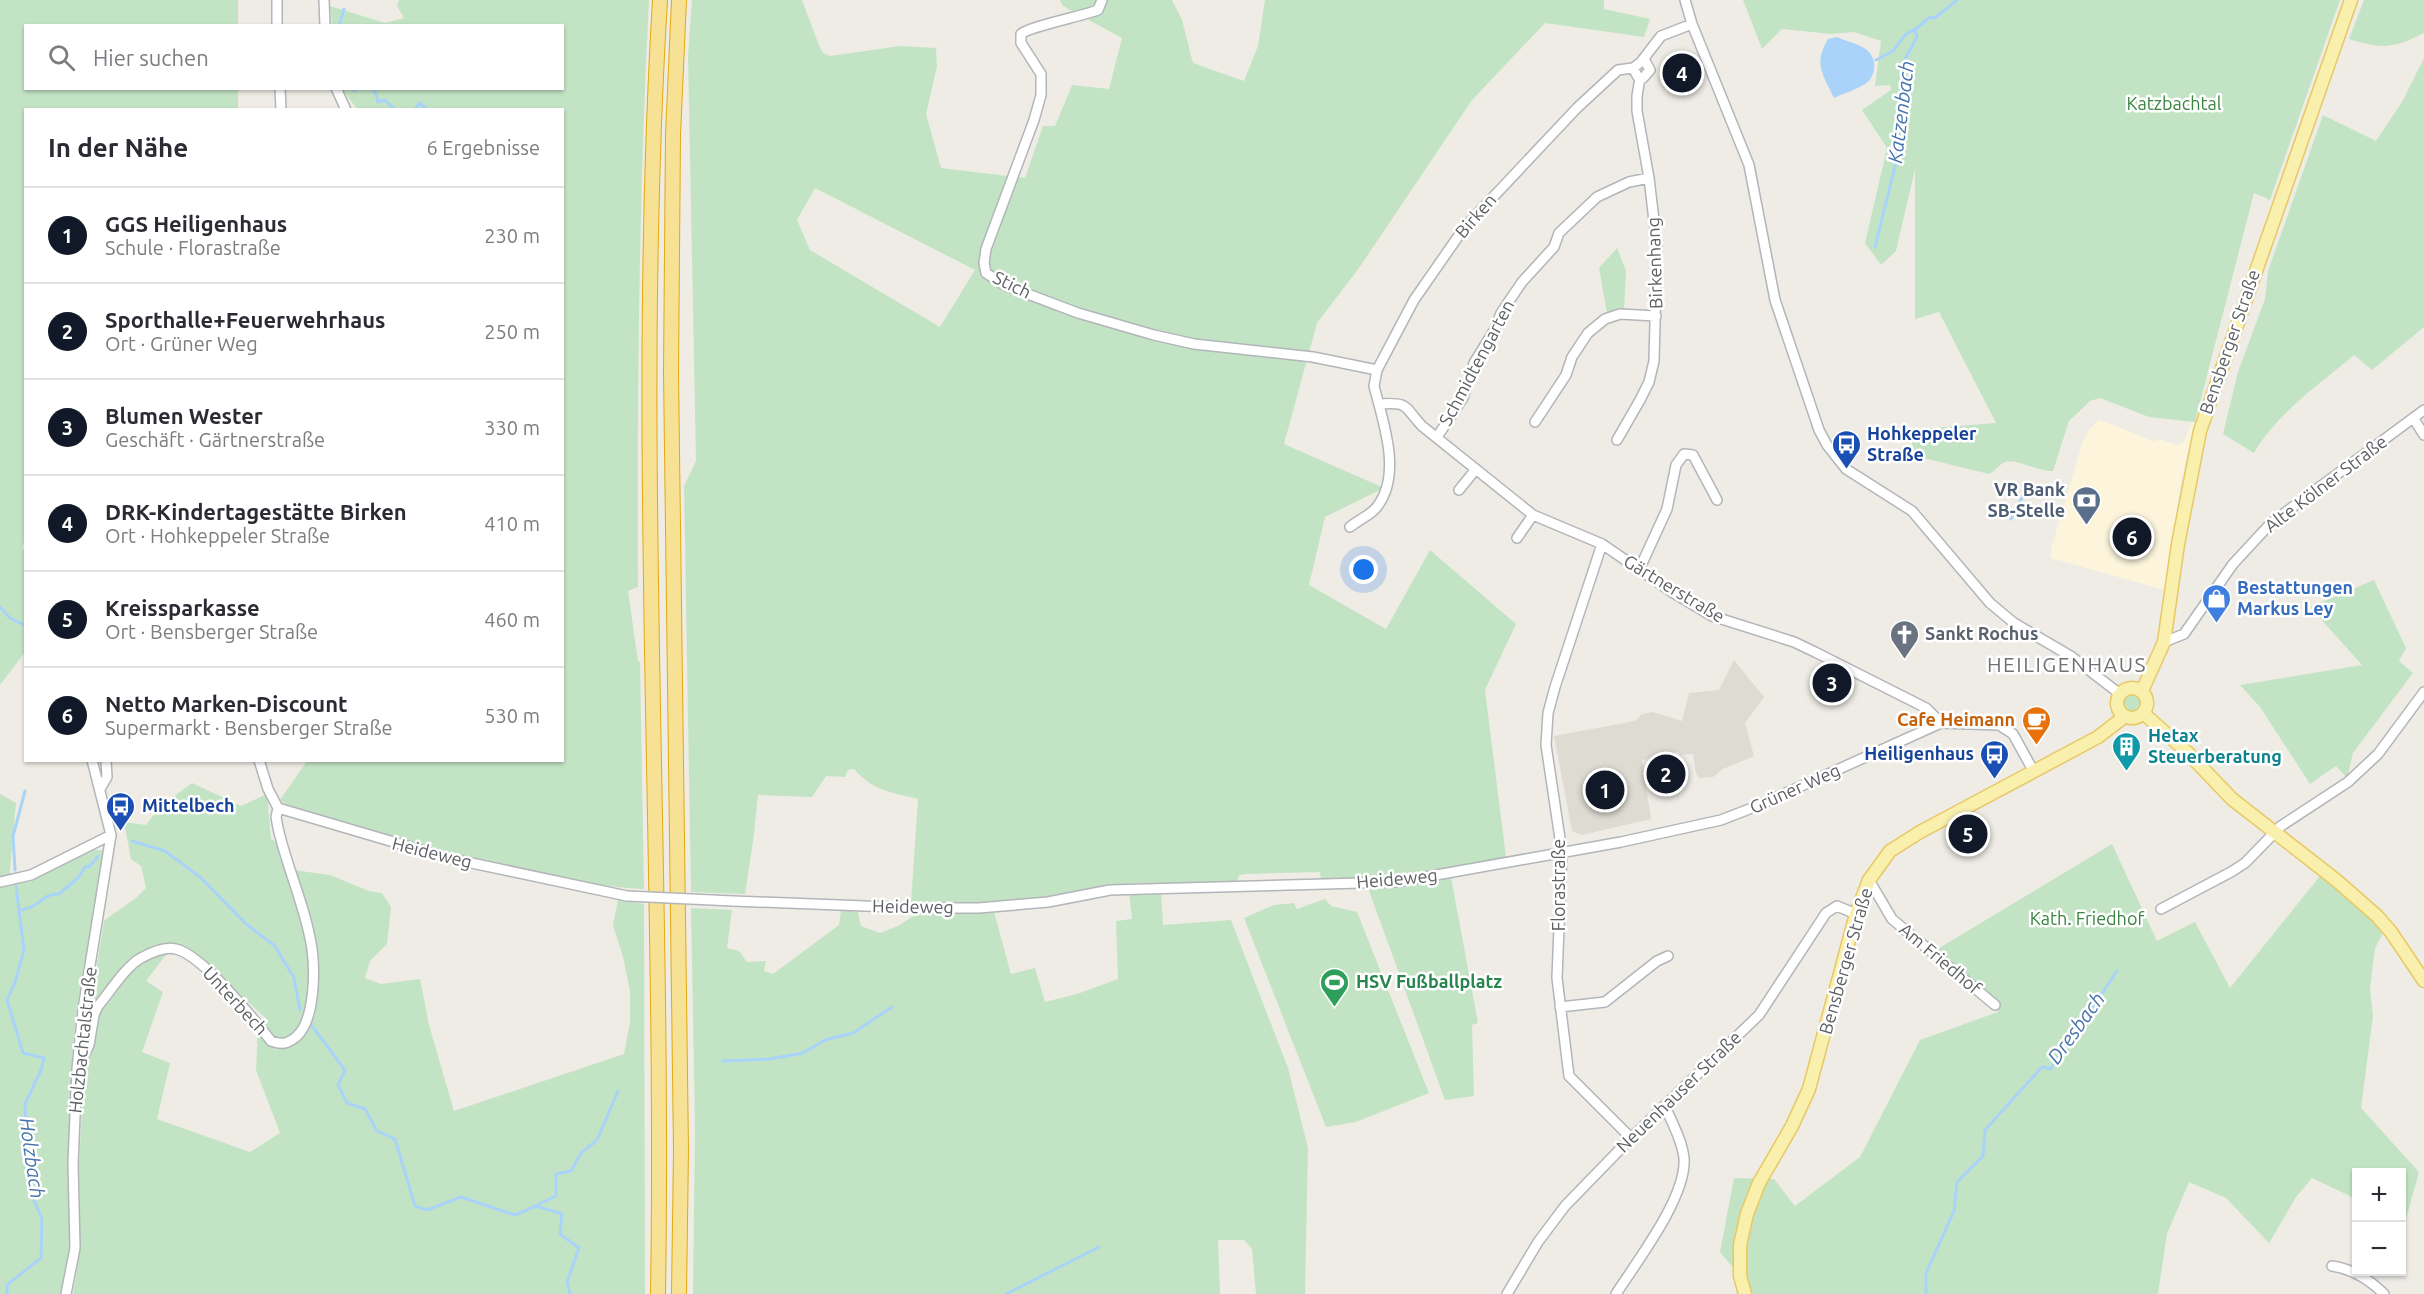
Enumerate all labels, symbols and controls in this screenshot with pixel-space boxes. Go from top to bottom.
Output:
search box [24,24,564,90]
icon: search [45,41,78,74]
text: Hier suchen [93,45,209,70]
pin: 4 [1662,50,1702,96]
water label: Katzenbach [1883,59,1918,164]
park label: Katzbachtal [2127,93,2222,113]
text: In der Nähe [48,133,188,162]
text: 6 Ergebnisse [426,136,540,159]
street label: Birken [1451,189,1500,241]
text: GGS Heiligenhaus [105,211,287,236]
street label: Birkenhang [1642,217,1666,309]
text: 1 [62,224,73,247]
text: 230 m [484,224,540,247]
text: Schule · Florastraße [105,236,281,259]
street label: Stich [990,266,1035,302]
street label: Bensberger Straße [2195,267,2263,416]
street label: Schmidtengarten [1435,296,1518,429]
text: Sporthalle+Feuerwehrhaus [105,307,385,332]
text: 2 [62,320,73,343]
text: 250 m [484,320,540,343]
text: Ort · Grüner Weg [105,332,258,355]
text: Blumen Wester [105,403,263,428]
text: 3 [62,416,73,439]
text: 330 m [484,416,540,439]
place label: Hohkeppeler Straße [1867,423,1977,464]
text: Geschäft · Gärtnerstraße [105,428,325,451]
bus stop icon: Hohkeppeler Straße [1830,428,1862,470]
street label: Alte Kölner Straße [2260,431,2391,536]
place label: VR Bank SB-Stelle [1987,479,2065,520]
bank icon: VR Bank SB-Stelle [2070,484,2102,526]
text: DRK-Kindertagestätte Birken [105,499,407,524]
text: 4 [62,512,73,535]
text: 410 m [484,512,540,535]
pin: 6 [2112,514,2152,560]
text: Ort · Hohkeppeler Straße [105,524,330,547]
street label: Gärtnerstraße [1621,550,1728,626]
your location [1349,555,1378,584]
place label: Bestattungen Markus Ley [2237,577,2353,618]
shop icon: Bestattungen Markus Ley [2200,582,2232,624]
text: Kreissparkasse [105,595,260,620]
text: 5 [62,608,73,631]
text: 460 m [484,608,540,631]
church icon: Sankt Rochus [1888,618,1920,660]
text: Ort · Bensberger Straße [105,620,318,643]
place label: Sankt Rochus [1925,623,2038,643]
district label: HEILIGENHAUS [1987,652,2147,676]
pin: 3 [1812,660,1852,706]
text: Netto Marken-Discount [105,691,348,716]
text: 6 [62,704,73,727]
text: 530 m [484,704,540,727]
cafe icon: Cafe Heimann [2020,704,2052,746]
place label: Cafe Heimann [1897,709,2015,729]
text: Supermarkt · Bensberger Straße [105,716,392,739]
place label: Hetax Steuerberatung [2148,725,2282,766]
building icon: Hetax Steuerberatung [2111,730,2143,772]
bus stop icon: Heiligenhaus [1979,738,2011,780]
place label: Heiligenhaus [1864,743,1974,763]
pin: 2 [1646,752,1686,796]
street label: Grüner Weg [1746,759,1843,817]
pin: 1 [1586,768,1624,812]
bus stop icon: Mittelbech [105,790,137,832]
place label: Mittelbech [142,795,235,815]
pin: 5 [1948,812,1988,856]
street label: Heideweg [390,832,474,872]
street label: Florastraße [1548,839,1568,931]
street label: Heideweg [1355,864,1438,892]
street label: Bensberger Straße [1815,885,1876,1036]
street label: Heideweg [872,895,954,917]
park label: Kath. Friedhof [2030,908,2144,928]
street label: Am Friedhof [1896,918,1985,998]
street label: Unterbech [199,962,272,1038]
street label: Holzbachtalstraße [64,966,100,1114]
sports icon: HSV Fußballplatz [1319,966,1351,1008]
place label: HSV Fußballplatz [1356,971,1502,991]
water label: Dresbach [2042,988,2109,1068]
street label: Neuenhauser Straße [1612,1027,1745,1156]
water label: Holzbach [15,1116,50,1200]
map controls [2352,1168,2406,1276]
button: + [2352,1168,2406,1222]
button: − [2352,1222,2406,1276]

